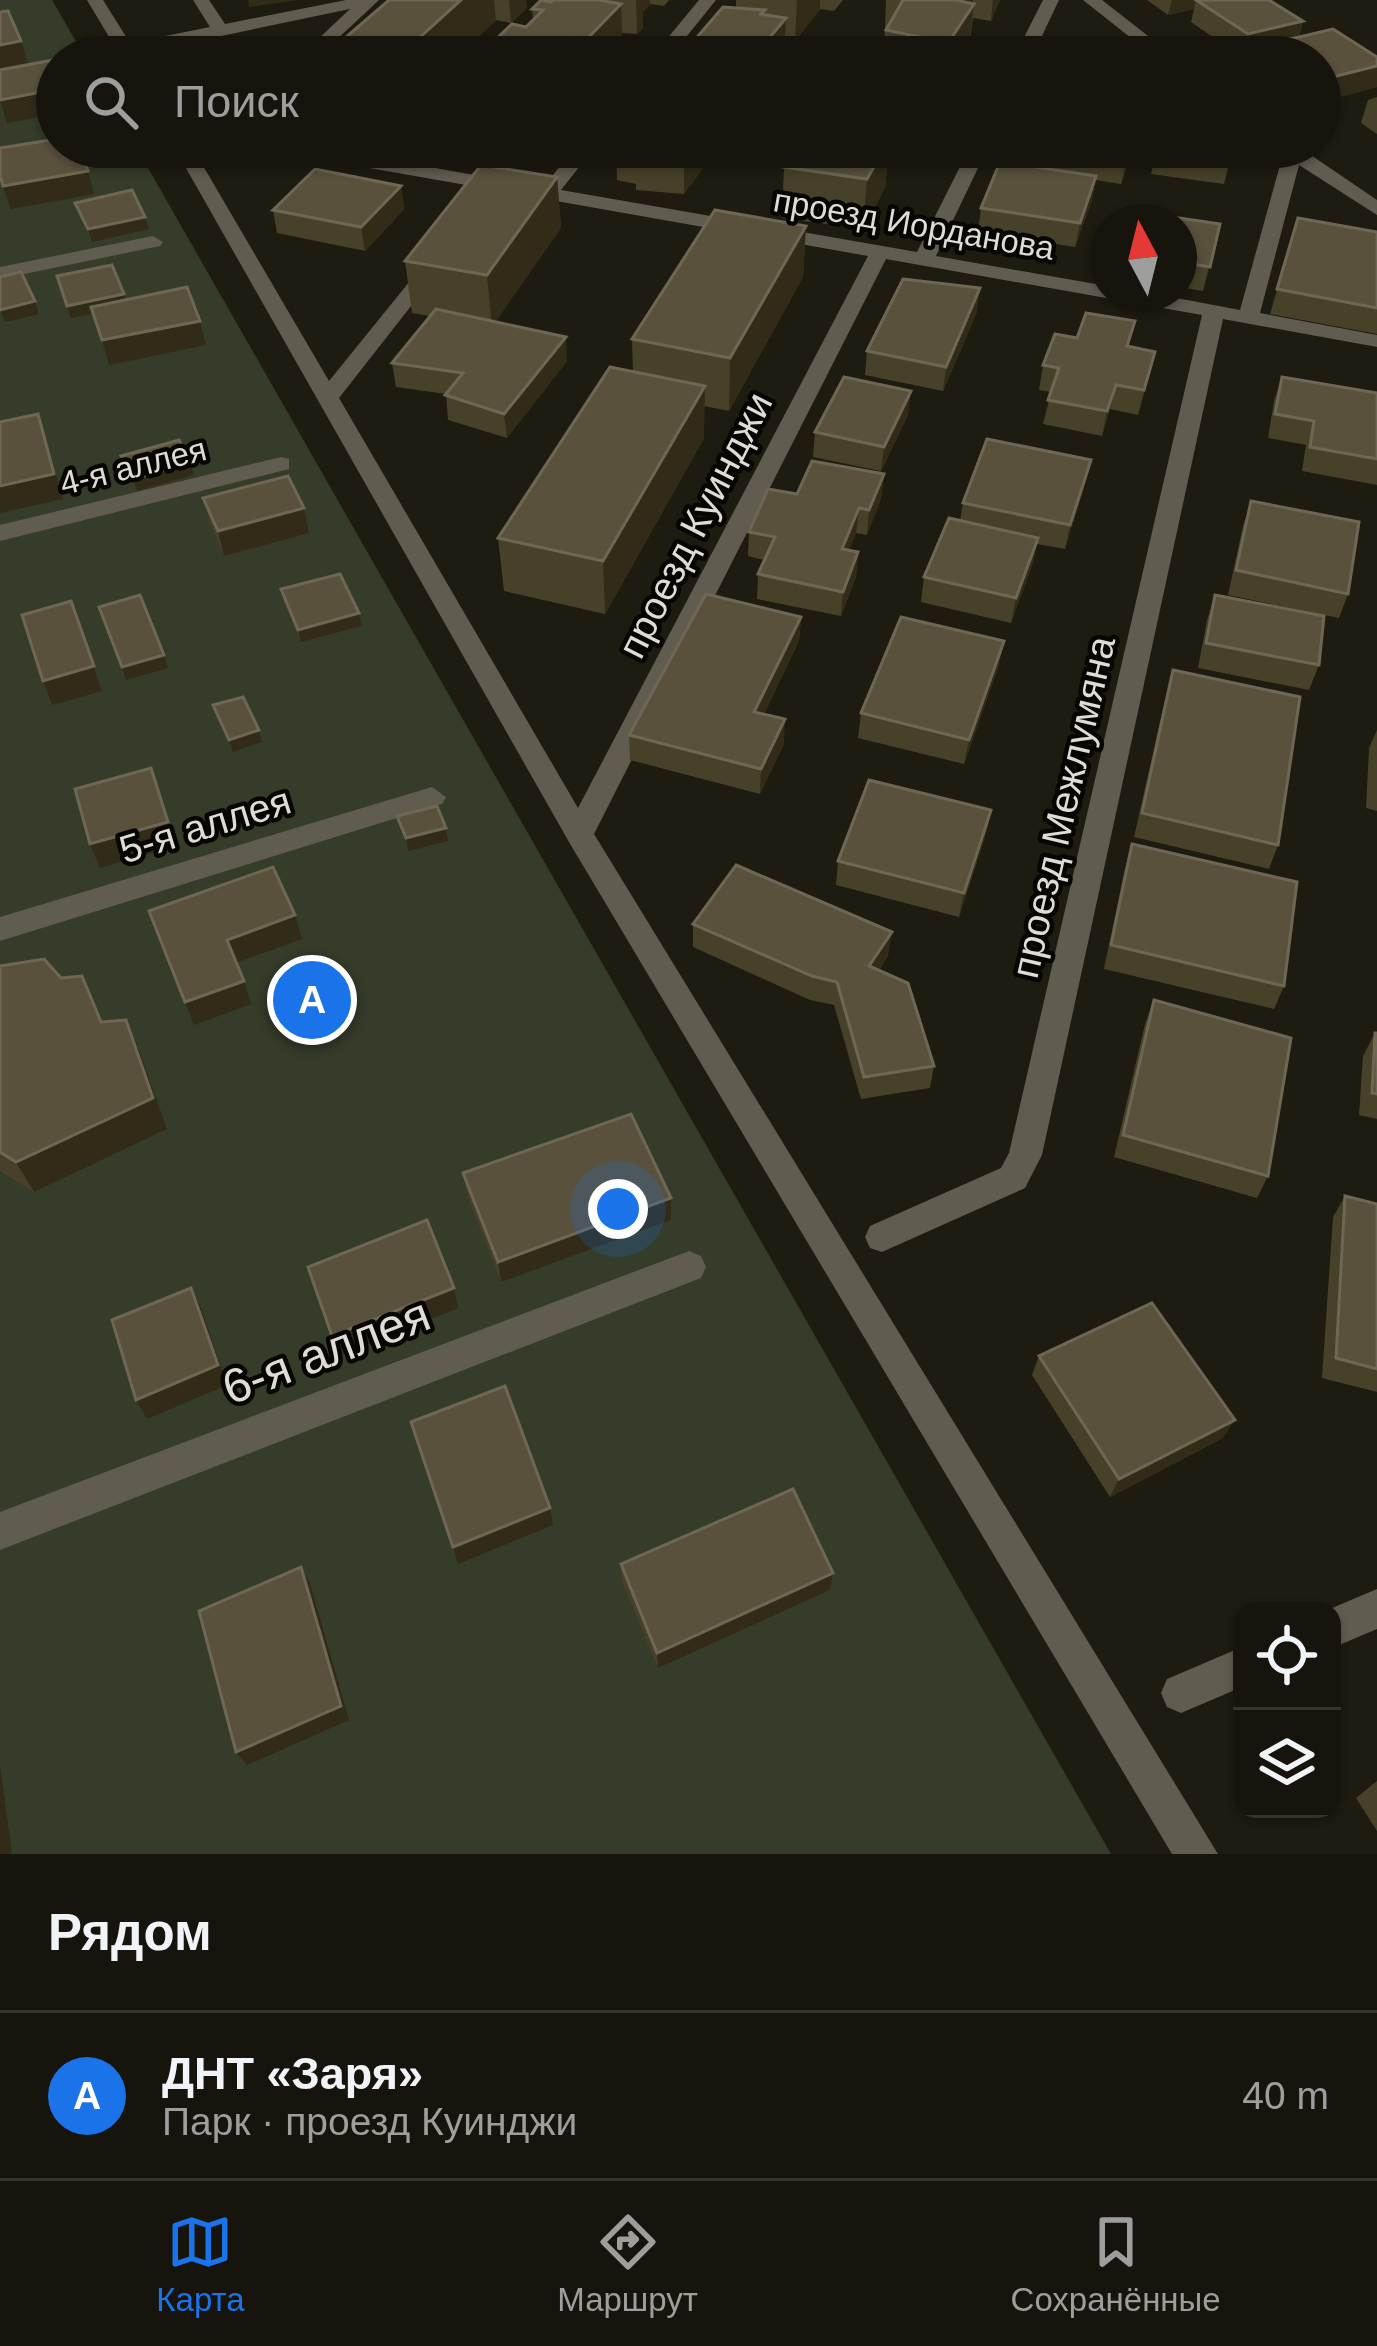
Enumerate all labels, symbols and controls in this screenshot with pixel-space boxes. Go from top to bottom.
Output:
search box [36,36,1341,168]
icon: search [78,69,144,135]
text: Поиск [174,76,299,127]
street label: проезд Иорданова [771,181,1058,267]
north arrow [1089,204,1197,312]
street label: проезд Куинджи [610,385,780,665]
street label: 4-я аллея [56,430,210,502]
street label: проезд Межлумяна [1003,632,1123,982]
street label: 5-я аллея [114,779,296,871]
pin: A [273,955,351,1045]
your location [588,1179,648,1239]
street label: 6-я аллея [215,1287,437,1415]
map controls [1233,1602,1341,1818]
button: locate [1233,1602,1341,1710]
button: layers [1233,1710,1341,1818]
text: Рядом [48,1904,212,1961]
text: ДНТ «Заря» [162,2048,423,2099]
text: A [73,2074,101,2117]
text: 40 m [1242,2074,1329,2117]
text: Парк · проезд Куинджи [162,2100,577,2143]
tab: Карта [156,2209,245,2319]
tab: Маршрут [557,2209,698,2319]
tab: Сохранённые [1011,2209,1221,2319]

